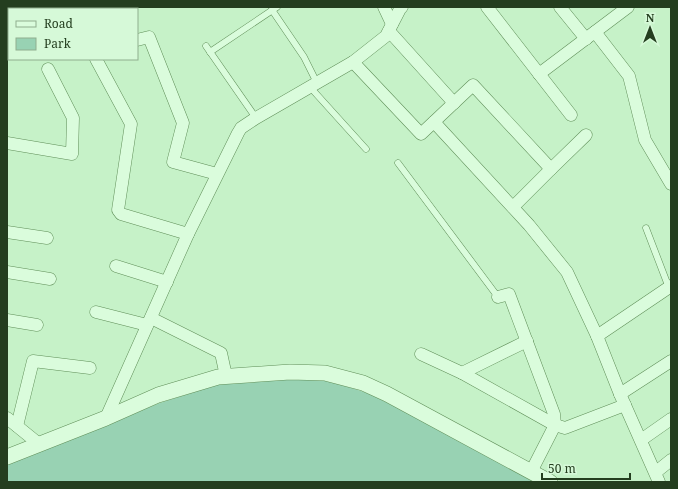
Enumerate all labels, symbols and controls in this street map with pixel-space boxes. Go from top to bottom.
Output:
legend [8,8,138,60]
north arrow [630,8,670,48]
text: N [646,10,655,25]
text: Road [44,15,74,32]
text: Park [44,35,72,52]
scale bar [542,455,630,481]
text: 50 m [548,460,576,477]

